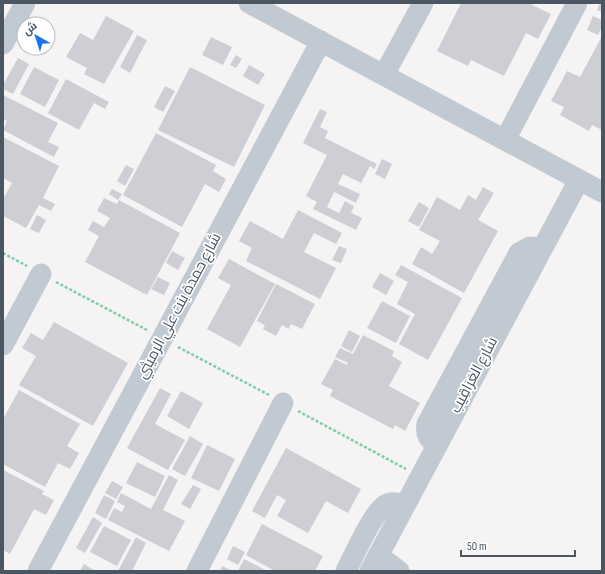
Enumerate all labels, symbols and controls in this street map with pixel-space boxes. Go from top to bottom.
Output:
north arrow [16,16,56,56]
text: ش [20,19,40,38]
street label: شارع حمدة بنت علي الرميثي [132,230,227,383]
street label: شارع العَرَاقِيب [446,334,503,417]
scale bar [461,532,575,558]
text: 50 m [467,539,487,554]

